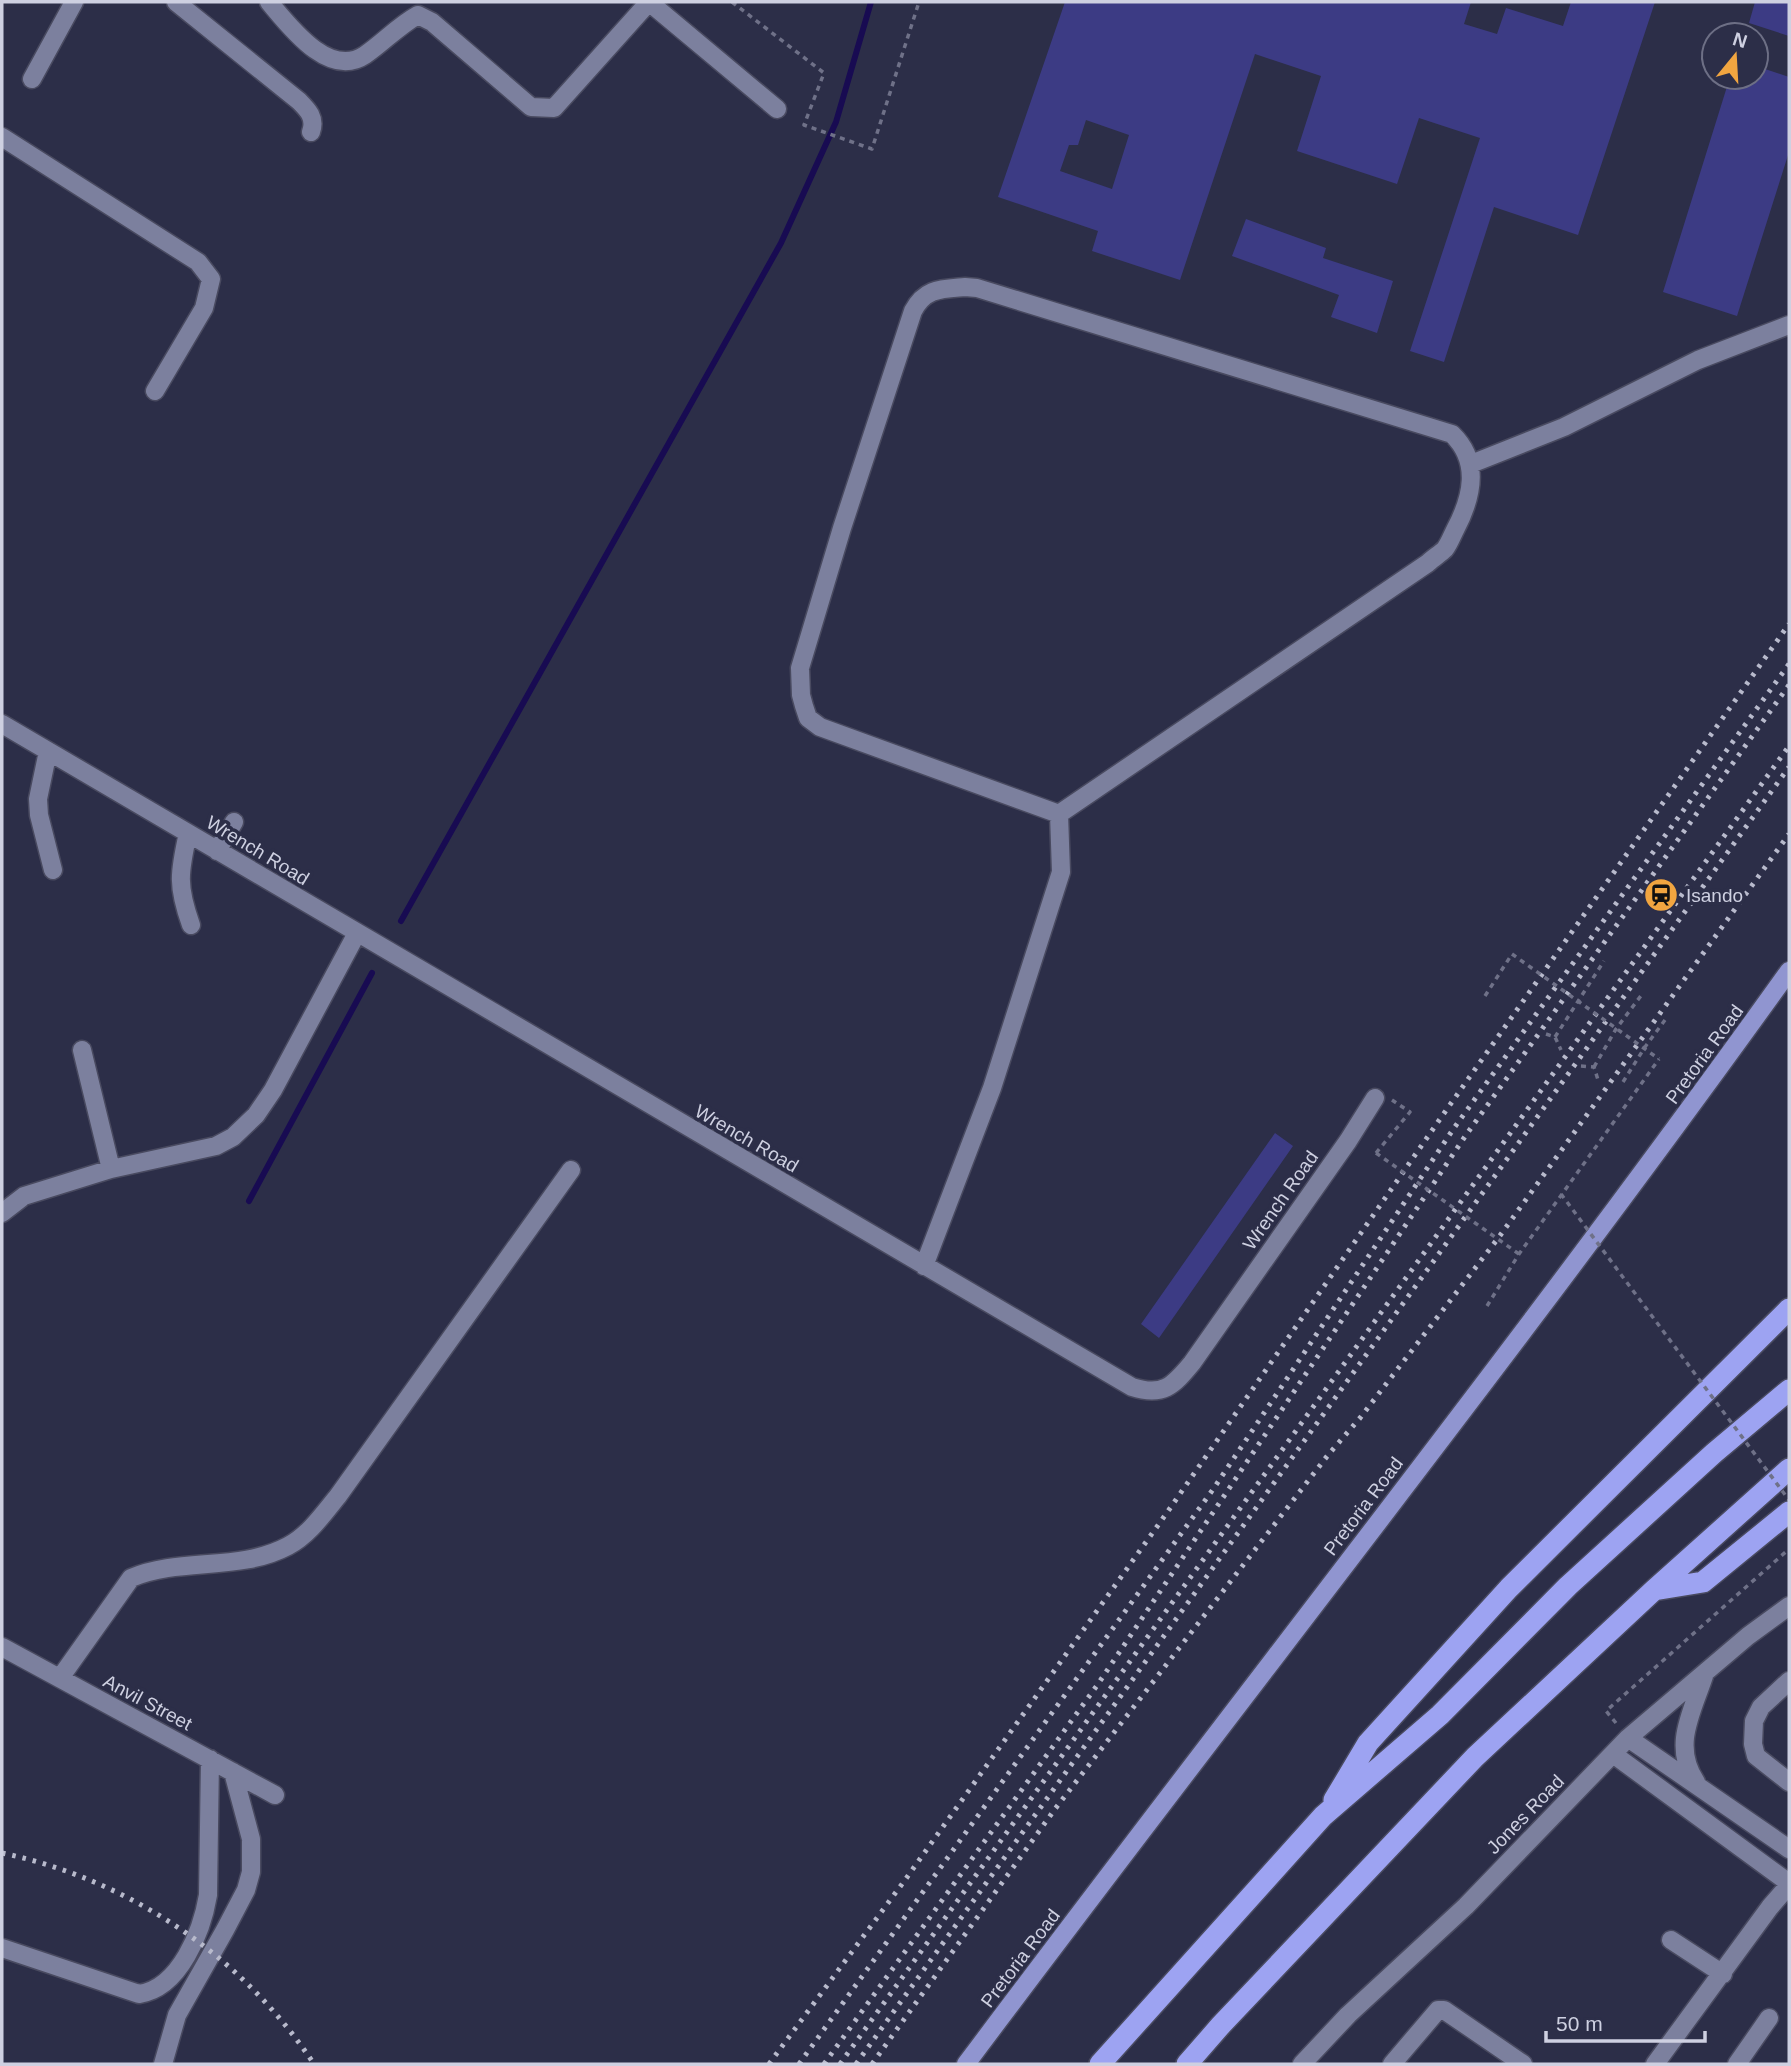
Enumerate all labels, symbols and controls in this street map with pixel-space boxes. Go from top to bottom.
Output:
north arrow [1700,21,1770,91]
text: N [1730,28,1750,52]
street label: Wrench Road [203,812,313,889]
station icon: Isando [1642,876,1680,914]
place label: Isando [1686,885,1743,906]
street label: Pretoria Road [1661,1001,1747,1108]
street label: Wrench Road [691,1100,802,1176]
street label: Wrench Road [1239,1147,1322,1254]
street label: Pretoria Road [1320,1453,1407,1559]
street label: Anvil Street [100,1670,196,1735]
street label: Jones Road [1483,1771,1568,1858]
street label: Pretoria Road [977,1905,1064,2011]
scale bar [1546,2000,1705,2044]
text: 50 m [1556,2012,1603,2035]

